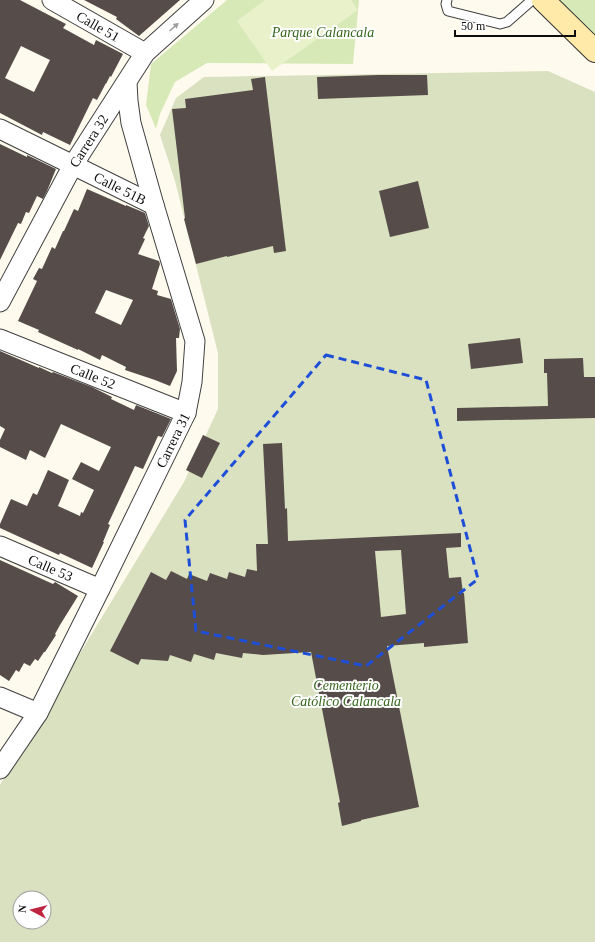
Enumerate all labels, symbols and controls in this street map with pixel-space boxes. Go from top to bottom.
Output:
street label: Calle 51 [74,8,122,44]
scale bar [455,12,575,38]
text: 50 m [461,19,486,33]
one-way arrow [169,22,179,32]
park label: Parque Calancala [271,25,374,40]
street label: Carrera 32 [66,112,111,170]
street label: Calle 51B [92,169,149,208]
street label: Calle 52 [68,360,118,392]
street label: Carrera 31 [153,410,193,470]
street label: Calle 53 [26,552,75,584]
park label: Cementerio Católico Calancala [291,678,401,709]
north arrow [12,890,52,930]
text: N [16,904,29,913]

